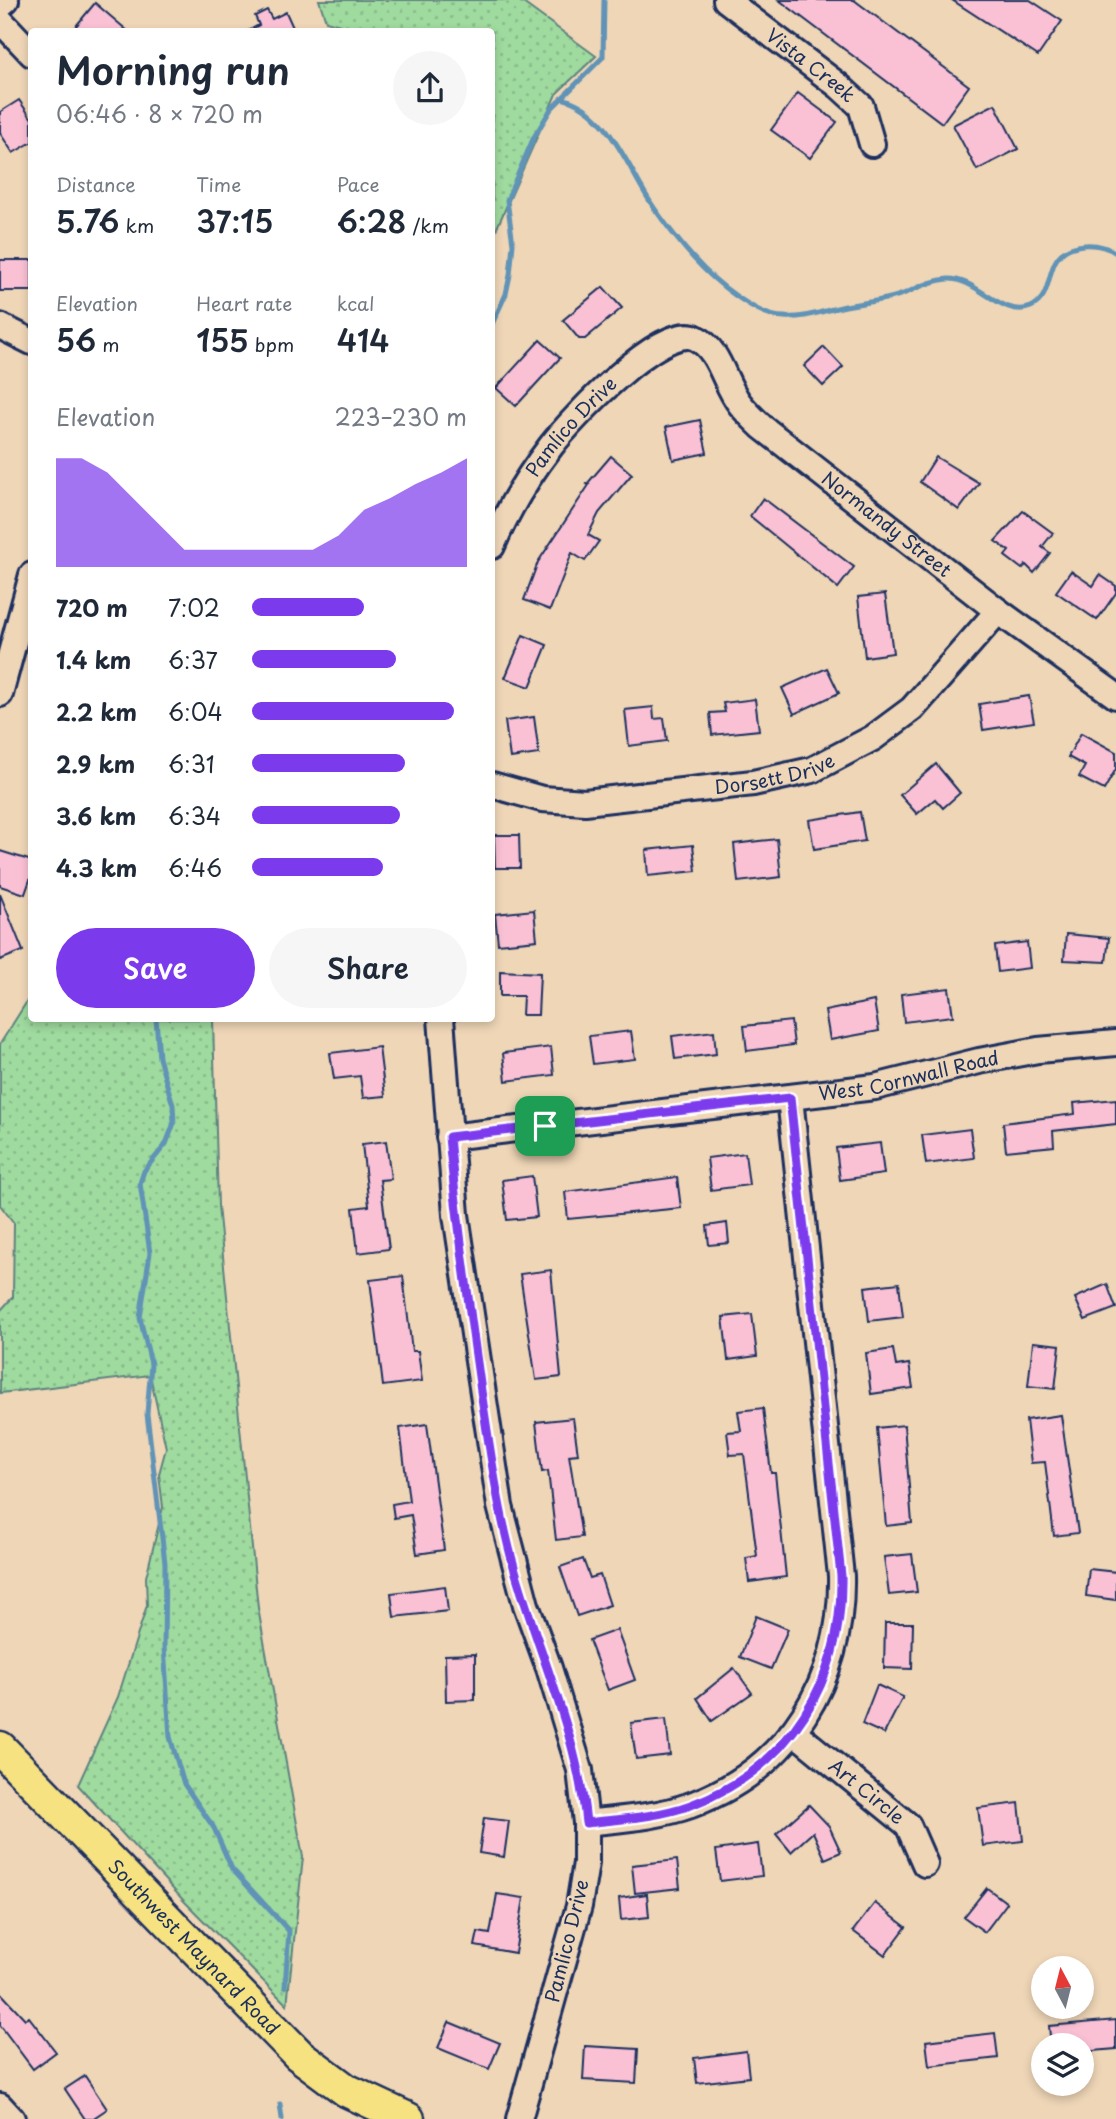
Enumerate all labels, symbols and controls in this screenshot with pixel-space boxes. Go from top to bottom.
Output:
street label: Vista Creek [761,21,863,108]
text: Morning run [56,41,290,98]
button: share [393,51,467,125]
text: 06:46 · 8 × 720 m [56,96,263,131]
text: Distance [56,170,136,198]
text: Time [196,170,241,198]
text: Pace [337,170,380,198]
text: 5.76 [56,198,119,243]
text: 37:15 [196,198,273,243]
text: 6:28 [337,198,406,243]
text: km [119,211,154,239]
text: /km [406,211,449,239]
text: Elevation [56,289,138,317]
text: Heart rate [196,289,292,317]
text: kcal [337,289,375,317]
text: 56 [56,317,96,362]
text: 155 [196,317,249,362]
text: 414 [337,317,390,362]
text: m [96,330,120,358]
text: bpm [249,330,294,358]
street label: Pamlico Drive [518,369,622,482]
text: Elevation [56,399,155,434]
text: 223–230 m [335,399,467,434]
street label: Normandy Street [816,464,958,583]
text: 720 m [56,590,128,625]
text: 7:02 [168,590,220,625]
text: 1.4 km [56,642,131,677]
text: 6:37 [168,642,218,677]
text: 2.2 km [56,694,137,729]
text: 6:04 [168,694,223,729]
text: 2.9 km [56,746,135,781]
text: 6:31 [168,746,215,781]
street label: Dorsett Drive [713,746,839,800]
text: 3.6 km [56,798,136,833]
text: 6:34 [168,798,221,833]
text: 4.3 km [56,850,137,885]
text: 6:46 [168,850,222,885]
button: Save [56,928,255,1008]
button: Share [269,928,467,1008]
street label: West Cornwall Road [817,1043,1001,1107]
pin [515,1096,575,1156]
icon: arrive [526,1107,564,1145]
street label: Art Circle [824,1751,911,1830]
street label: Southwest Maynard Road [102,1852,287,2041]
street label: Pamlico Drive [537,1876,595,2005]
north arrow [1031,1956,1094,2020]
map controls [1031,1956,1094,2096]
button: layers [1031,2033,1094,2096]

